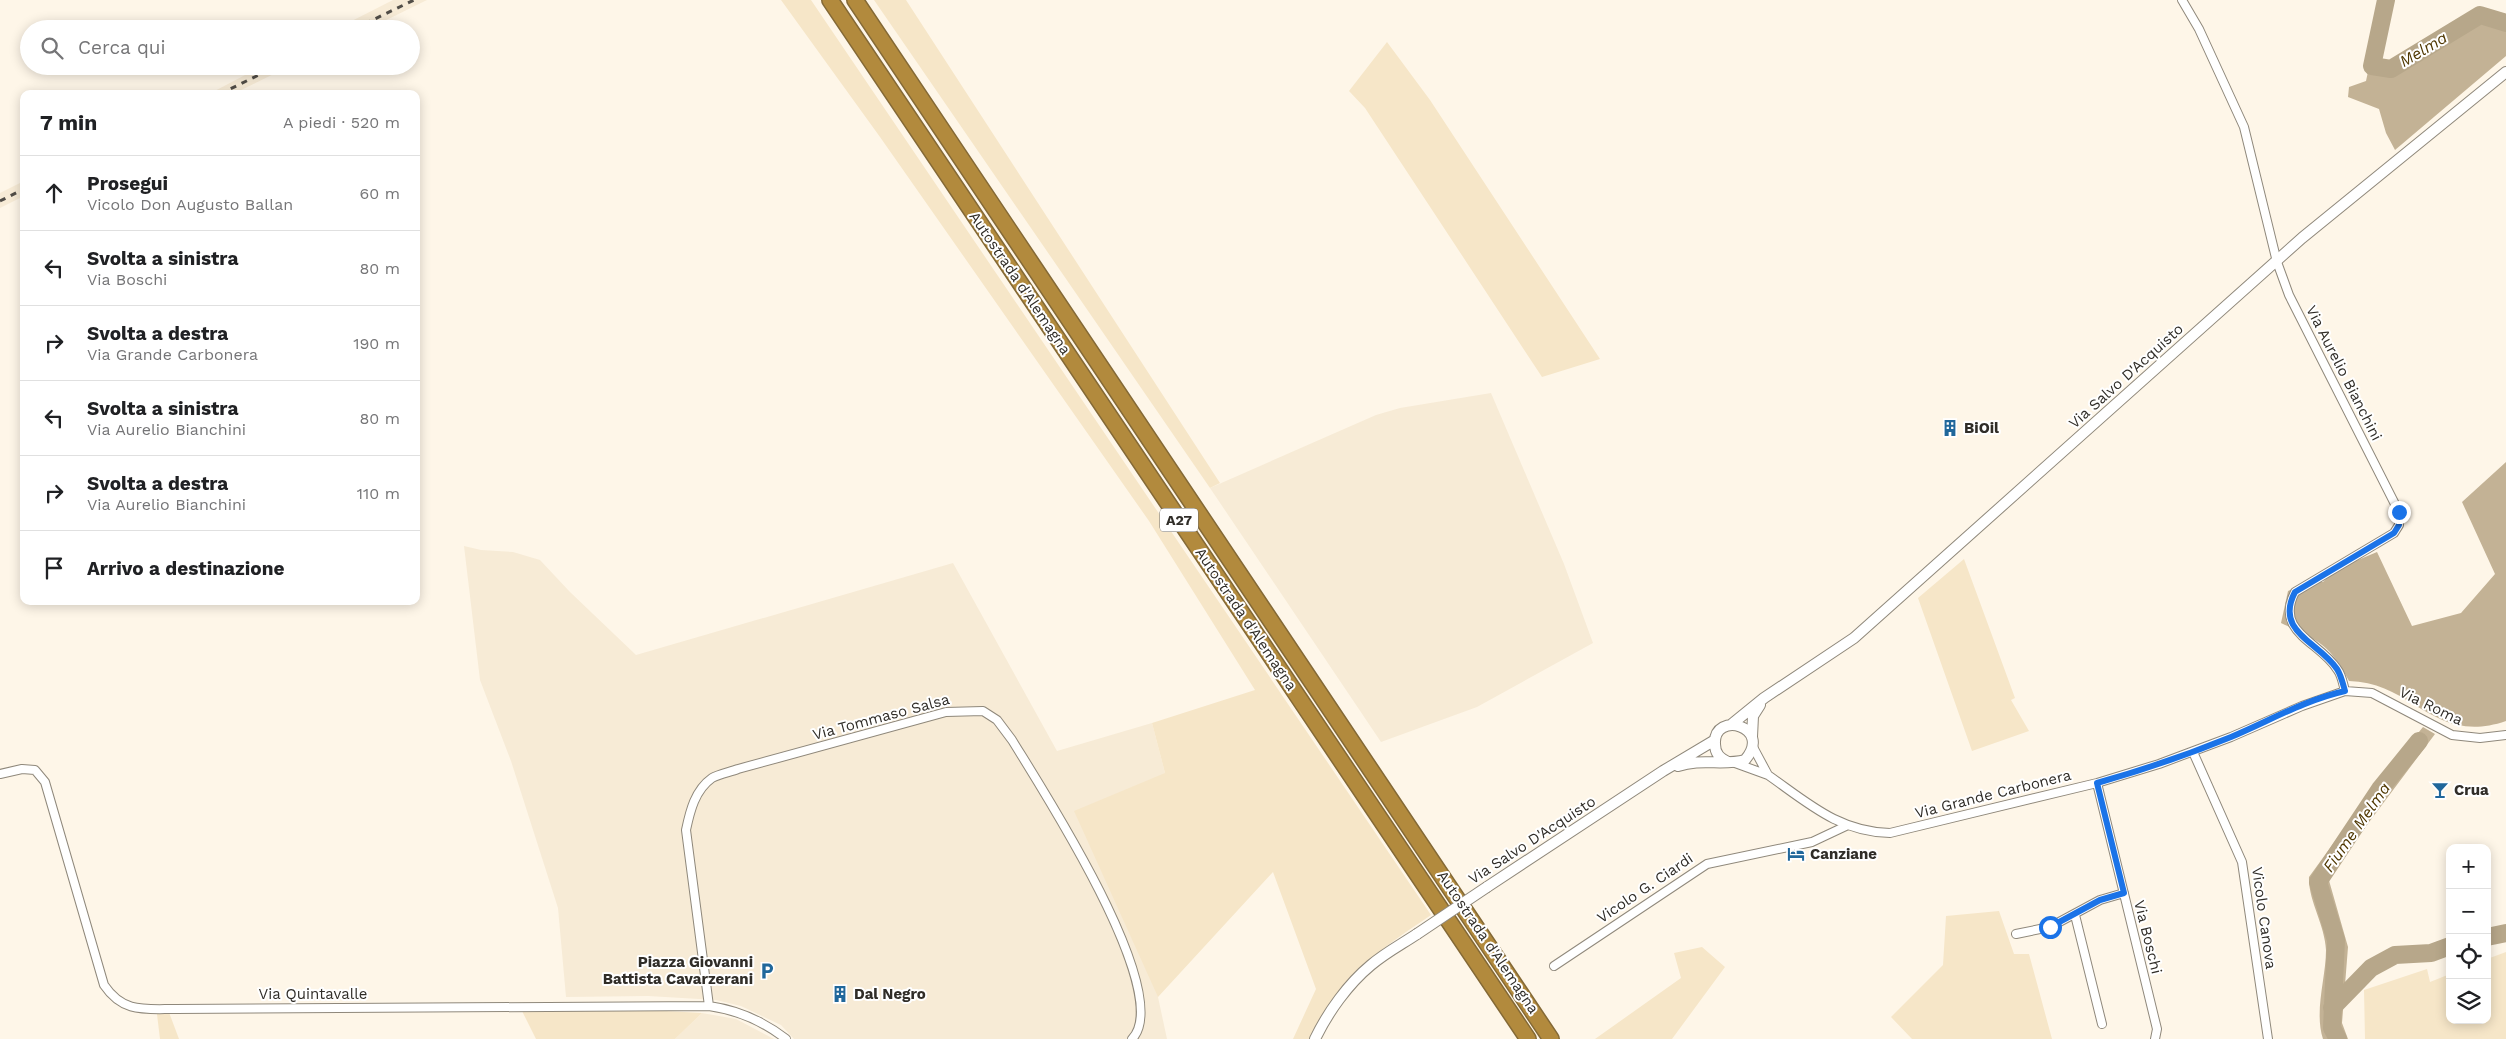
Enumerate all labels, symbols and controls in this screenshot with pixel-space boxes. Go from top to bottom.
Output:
search box [20,20,420,75]
water label: Melma [2396,28,2451,71]
icon: search [38,34,66,62]
text: Cerca qui [78,36,166,59]
text: 7 min [40,110,97,135]
text: A piedi · 520 m [283,113,400,132]
text: Prosegui [87,172,168,195]
icon: ahead [40,179,68,207]
text: 60 m [360,184,400,203]
text: Vicolo Don Augusto Ballan [87,195,293,214]
street label: Autostrada d'Alemagna [965,208,1075,358]
text: Svolta a sinistra [87,247,238,270]
icon: left [40,254,68,282]
text: 80 m [359,259,400,278]
text: Via Boschi [87,270,167,289]
street label: Via Aurelio Bianchini [2302,302,2386,444]
street label: Via Salvo D'Acquisto [2065,320,2187,432]
text: Svolta a destra [87,322,228,345]
icon: right [40,329,68,357]
text: 190 m [353,334,400,353]
text: Via Grande Carbonera [87,345,258,364]
text: Svolta a sinistra [87,397,238,420]
icon: left [40,404,68,432]
text: 80 m [359,409,400,428]
building icon: BiOil [1940,418,1960,438]
place label: BiOil [1964,419,1999,437]
text: Via Aurelio Bianchini [87,420,246,439]
text: Svolta a destra [87,472,228,495]
icon: right [40,479,68,507]
text: 110 m [357,484,400,503]
text: Via Aurelio Bianchini [87,495,246,514]
route end [2388,501,2411,524]
road number: A27 [1160,508,1198,532]
street label: Autostrada d'Alemagna [1191,544,1301,694]
icon: arrive [40,554,68,582]
text: Arrivo a destinazione [87,557,284,580]
street label: Via Roma [2396,683,2466,729]
street label: Via Tommaso Salsa [811,690,952,744]
street label: Via Grande Carbonera [1913,766,2073,822]
water label: Fiume Melma [2319,779,2394,876]
bar icon: Crua [2430,780,2450,800]
place label: Crua [2454,781,2489,799]
street label: Via Salvo D'Acquisto [1465,792,1599,888]
hotel icon: Canziane [1786,844,1806,864]
map controls [2446,844,2491,1024]
button: + [2446,844,2491,889]
place label: Canziane [1810,845,1877,863]
street label: Vicolo G. Ciardi [1594,849,1696,927]
street label: Vicolo Canova [2248,866,2280,971]
street label: Autostrada d'Alemagna [1433,867,1543,1017]
button: − [2446,889,2491,934]
street label: Via Boschi [2130,898,2166,976]
route start [2039,916,2062,939]
button: locate [2446,934,2491,979]
place label: Piazza Giovanni Battista Cavarzerani [603,953,753,988]
parking icon: Piazza Giovanni Battista Cavarzerani [757,961,777,981]
button: layers [2446,979,2491,1024]
building icon: Dal Negro [830,984,850,1004]
street label: Via Quintavalle [258,985,368,1003]
place label: Dal Negro [854,985,926,1003]

